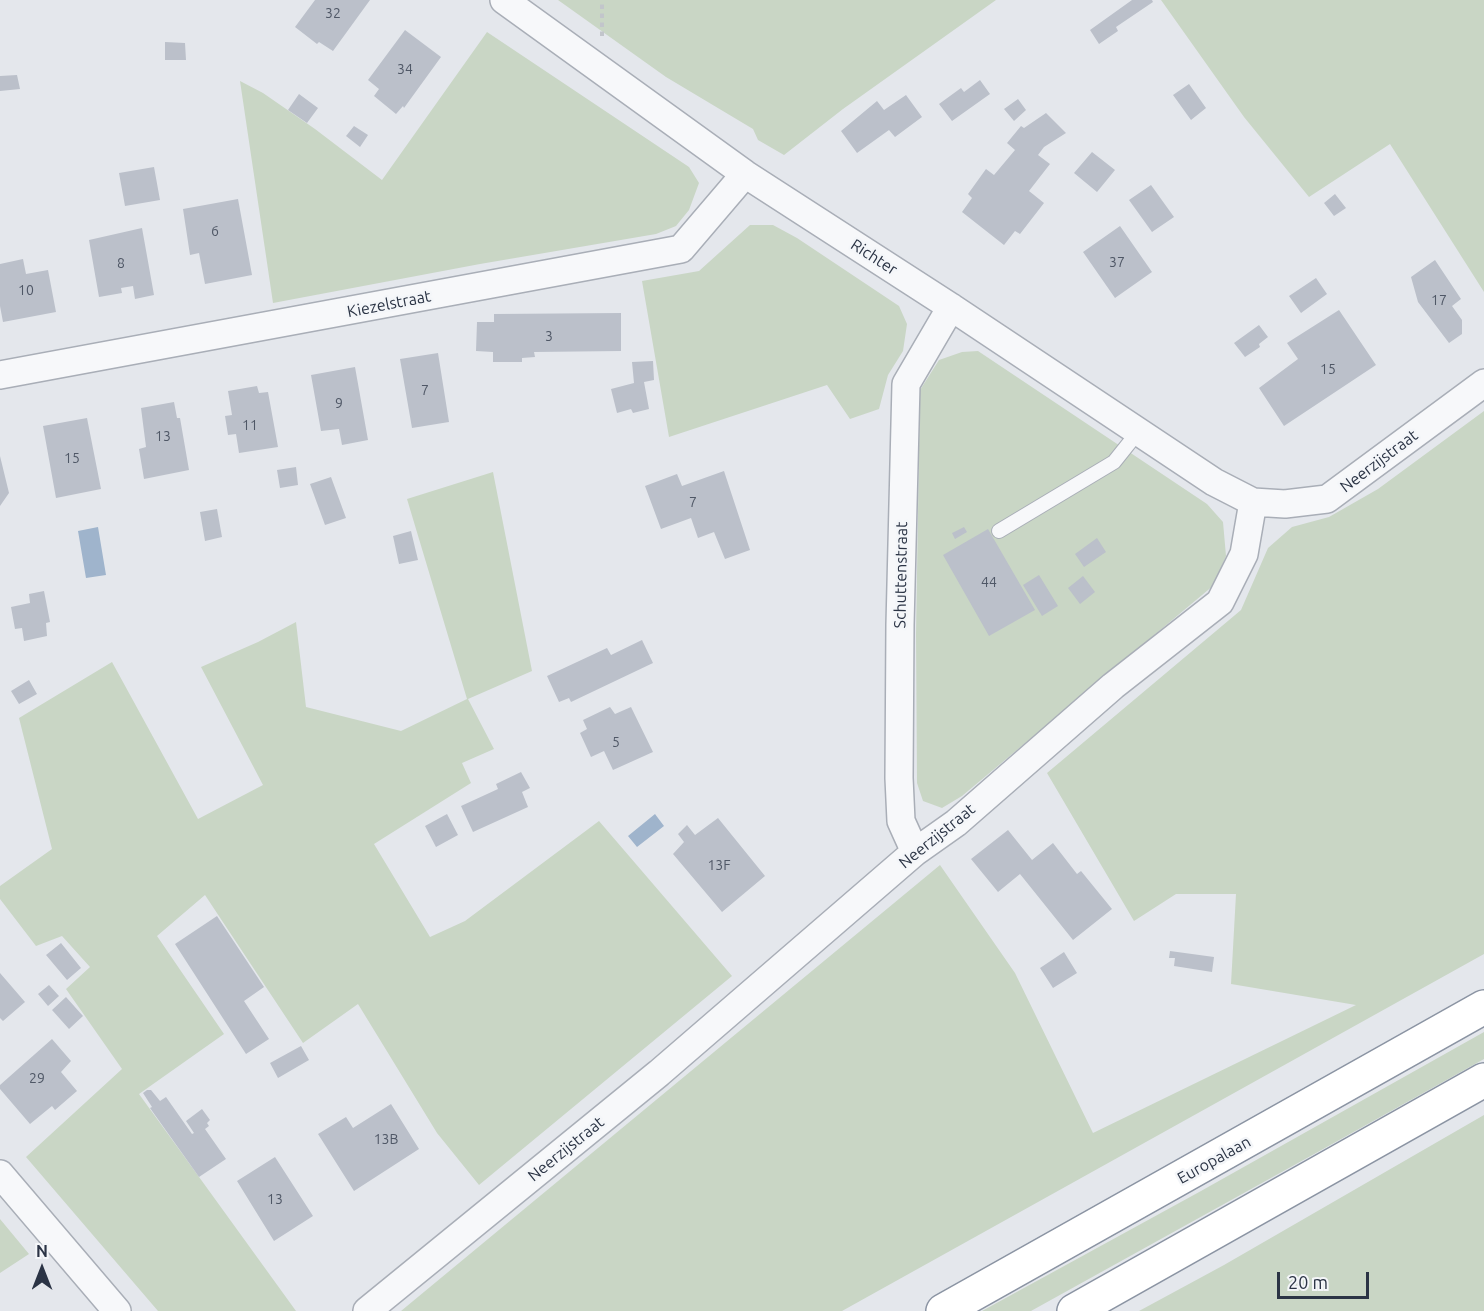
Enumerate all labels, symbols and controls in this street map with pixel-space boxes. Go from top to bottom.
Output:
house number: 32 [325,5,341,21]
house number: 34 [397,61,413,77]
house number: 6 [211,223,219,239]
street label: Richter [847,235,901,279]
house number: 37 [1109,254,1125,270]
house number: 8 [117,255,125,271]
house number: 10 [18,282,34,298]
street label: Kiezelstraat [345,286,433,322]
house number: 17 [1431,292,1447,308]
house number: 3 [545,328,553,344]
house number: 15 [1320,361,1336,377]
house number: 7 [421,382,429,398]
house number: 9 [335,395,343,411]
house number: 11 [242,417,258,433]
street label: Neerzijstraat [1336,426,1422,496]
house number: 13 [155,428,171,444]
house number: 15 [64,450,80,466]
house number: 7 [689,494,697,510]
street label: Schuttenstraat [890,522,912,628]
house number: 44 [981,574,997,590]
house number: 5 [612,734,620,750]
street label: Neerzijstraat [895,799,979,873]
house number: 13F [707,857,731,873]
house number: 29 [29,1070,45,1086]
street label: Neerzijstraat [524,1112,608,1186]
house number: 13B [374,1131,398,1147]
street label: Europalaan [1174,1132,1254,1188]
house number: 13 [267,1191,283,1207]
north arrow [12,1239,72,1299]
text: N [36,1242,48,1260]
scale bar [1280,1260,1372,1298]
text: 20 m [1288,1272,1328,1292]

